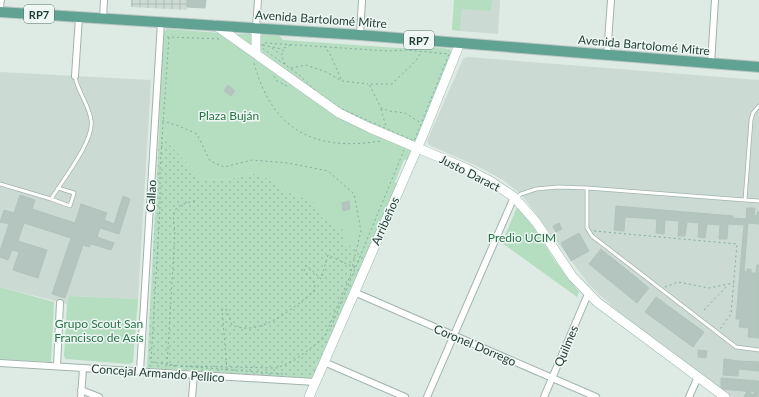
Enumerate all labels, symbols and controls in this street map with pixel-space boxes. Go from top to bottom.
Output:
road number: RP7 [24,5,54,23]
street label: Avenida Bartolomé Mitre [255,7,387,31]
road number: RP7 [404,31,434,49]
street label: Avenida Bartolomé Mitre [578,32,710,58]
park label: Plaza Buján [199,108,259,123]
street label: Justo Daract [437,151,503,195]
street label: Callao [143,179,159,213]
street label: Arribeños [368,194,402,248]
park label: Predio UCIM [488,230,556,245]
park label: Grupo Scout San Francisco de Asís [54,316,144,345]
street label: Coronel Dorrego [431,321,519,369]
street label: Quilmes [551,323,581,369]
street label: Concejal Armando Pellico [91,361,225,385]

